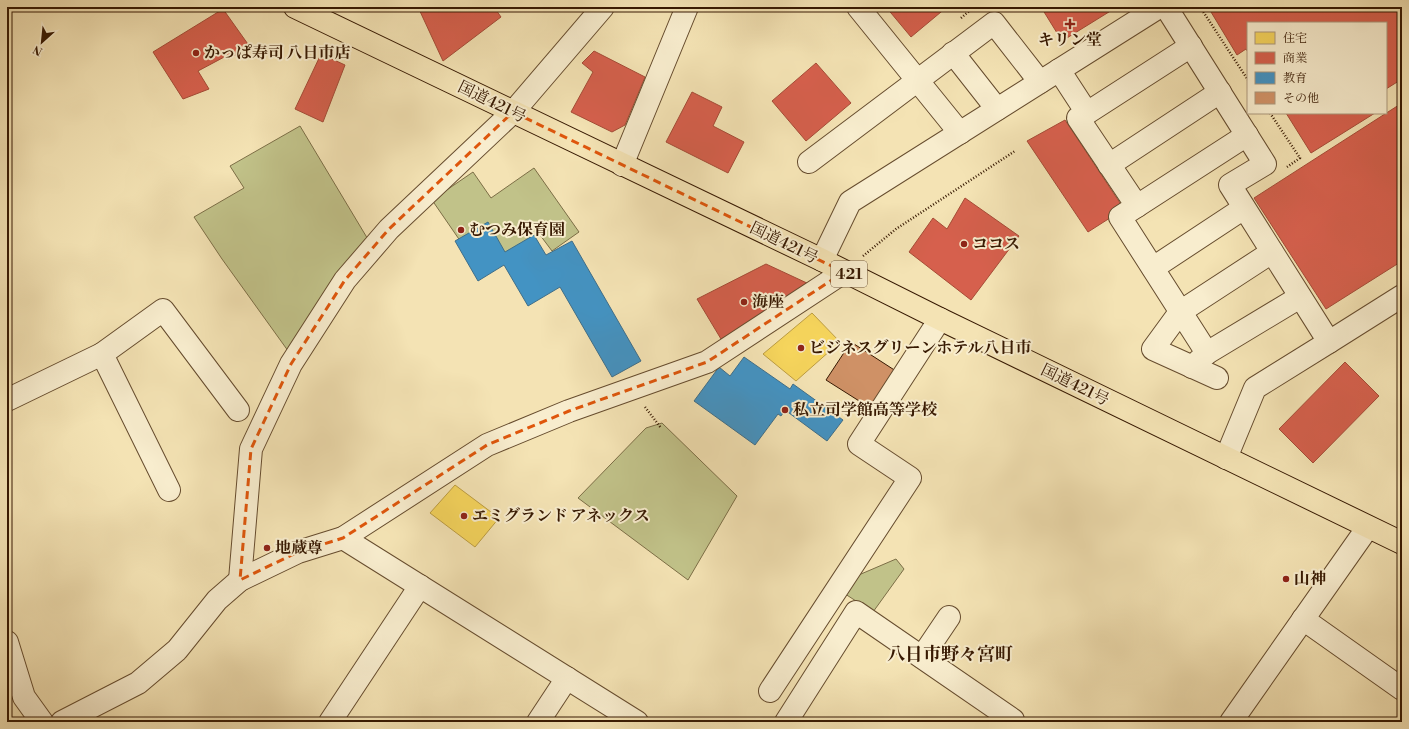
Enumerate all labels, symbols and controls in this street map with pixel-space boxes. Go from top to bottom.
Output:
marker: キリン堂 [1065,19,1075,29]
north arrow [22,22,62,62]
legend [1247,22,1387,114]
place label: キリン堂 [1038,30,1102,50]
text: 住宅 [1283,31,1307,46]
text: N [31,42,45,58]
place label: かっぱ寿司 八日市店 [204,43,351,63]
marker: かっぱ寿司 八日市店 [191,48,201,58]
text: 商業 [1283,51,1307,66]
text: 教育 [1283,71,1307,86]
street label: 国道421号 [454,77,530,127]
text: その他 [1283,91,1319,106]
street label: 国道421号 [746,218,822,268]
place label: むつみ保育園 [469,220,565,240]
marker: むつみ保育園 [456,225,466,235]
place label: ココス [972,234,1020,254]
marker: ココス [959,239,969,249]
road number: 421 [831,261,867,287]
place label: 海座 [752,292,784,312]
marker: 海座 [739,297,749,307]
place label: ビジネスグリーンホテル八日市 [809,338,1031,358]
marker: ビジネスグリーンホテル八日市 [796,343,806,353]
street label: 国道421号 [1037,360,1113,410]
place label: 私立司学館高等学校 [793,400,938,420]
marker: 私立司学館高等学校 [780,405,790,415]
place label: エミグランド アネックス [472,506,650,526]
marker: エミグランド アネックス [459,511,469,521]
place label: 地蔵尊 [275,538,323,558]
marker: 地蔵尊 [262,543,272,553]
place label: 山神 [1294,569,1326,589]
marker: 山神 [1281,574,1291,584]
district label: 八日市野々宮町 [887,643,1013,666]

